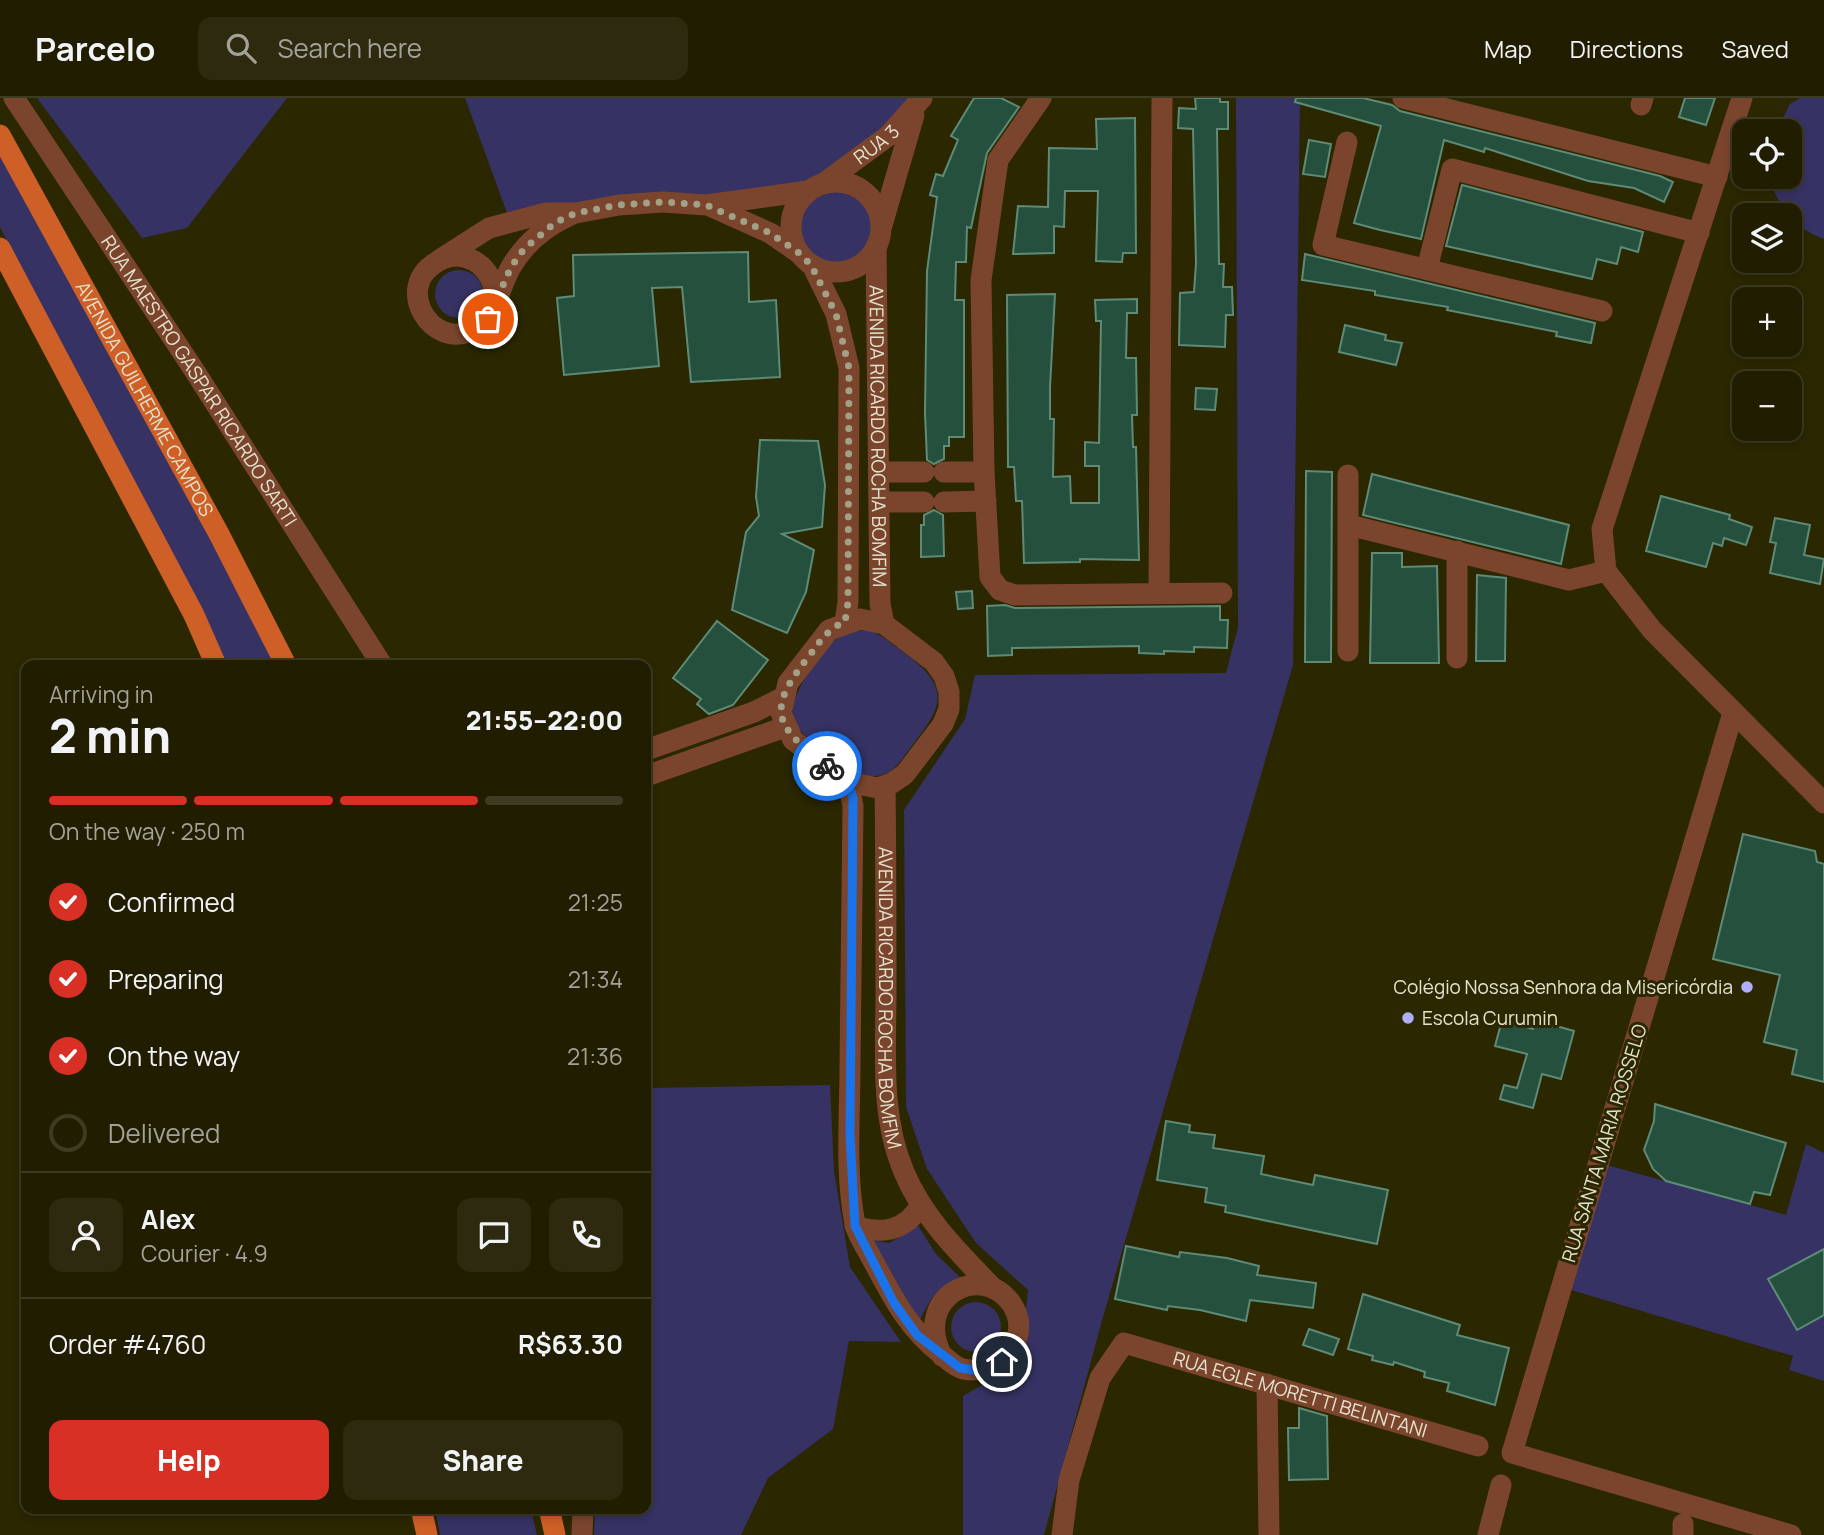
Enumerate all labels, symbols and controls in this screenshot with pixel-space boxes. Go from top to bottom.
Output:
search box [198,17,688,80]
text: Parcelo [35,26,156,71]
icon: search [222,29,260,67]
text: Search here [278,30,422,66]
text: Map [1484,32,1532,65]
text: Directions [1570,32,1683,65]
text: Saved [1721,32,1789,65]
street label: RUA 3 [848,119,905,170]
map controls [1732,119,1802,441]
button: locate [1732,119,1802,189]
button: layers [1732,203,1802,273]
street label: RUA MAESTRO GASPAR RICARDO SARTI [95,230,303,531]
street label: AVENIDA GUILHERME CAMPOS [70,277,220,521]
street label: AVENIDA RICARDO ROCHA BOMFIM [863,285,893,587]
button: + [1732,287,1802,357]
pin [458,289,518,349]
icon: bag [469,300,507,338]
button: − [1732,371,1802,441]
text: Arriving in [49,678,154,710]
text: 21:55–22:00 [466,702,623,738]
text: 2 min [49,704,171,767]
courier [792,731,862,801]
icon: bike [808,747,846,785]
text: On the way · 250 m [49,815,245,847]
street label: AVENIDA RICARDO ROCHA BOMFIM [872,847,908,1151]
icon: check [49,883,87,921]
text: Confirmed [108,884,235,920]
text: 21:25 [568,886,623,918]
icon: check [49,960,87,998]
text: Preparing [108,961,224,997]
text: 21:34 [568,963,623,995]
place label: Colégio Nossa Senhora da Misericórdia [1394,974,1733,1000]
marker: Colégio Nossa Senhora da Misericórdia [1739,979,1755,995]
place label: Escola Curumin [1422,1005,1558,1031]
marker: Escola Curumin [1400,1010,1416,1026]
street label: RUA SANTA MARIA ROSSELO [1555,1021,1653,1265]
icon: check [49,1037,87,1075]
text: On the way [108,1038,240,1074]
text: 21:36 [567,1040,623,1072]
text: Delivered [108,1115,220,1151]
button: person [49,1198,123,1272]
button: chat [457,1198,531,1272]
button: phone [549,1198,623,1272]
text: Alex [141,1201,195,1237]
text: Courier · 4.9 [141,1237,268,1269]
text: Order #4760 [49,1326,206,1362]
text: R$63.30 [518,1326,623,1362]
pin [972,1332,1032,1392]
icon: home [983,1343,1021,1381]
street label: RUA EGLE MORETTI BELINTANI [1170,1345,1430,1444]
button: Help [49,1420,329,1500]
button: Share [343,1420,623,1500]

